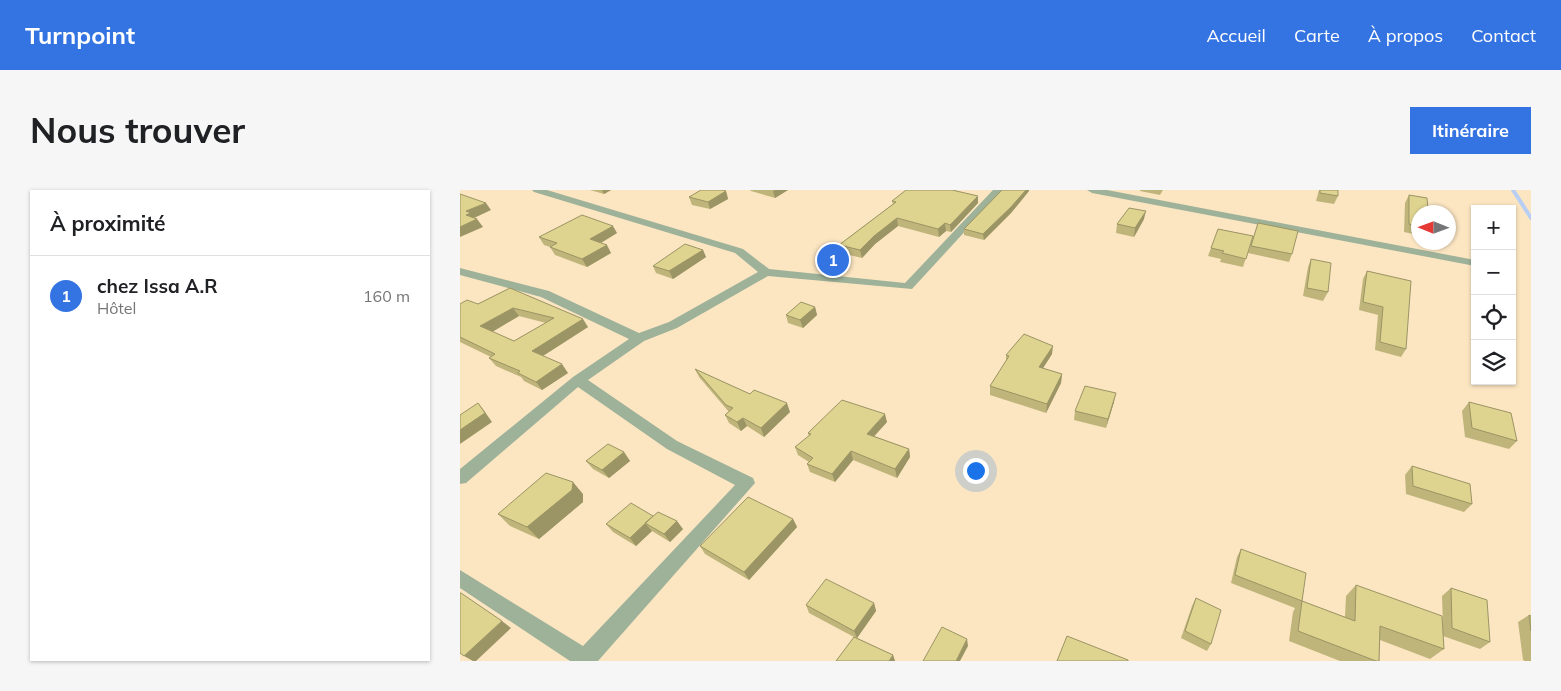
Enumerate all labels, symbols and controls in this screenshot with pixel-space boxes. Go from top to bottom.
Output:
text: Turnpoint [25,20,135,50]
text: Accueil [1206,24,1266,47]
text: Carte [1294,24,1340,47]
text: À propos [1368,24,1443,47]
text: Contact [1471,24,1536,47]
button: Itinéraire [1410,107,1531,154]
text: Nous trouver [30,108,245,152]
north arrow [1411,205,1456,250]
map controls [1471,205,1516,385]
button: + [1471,205,1516,250]
text: À proximité [50,210,166,236]
pin: 1 [817,241,849,279]
button: − [1471,250,1516,295]
text: chez Issa A.R [97,274,218,298]
text: 1 [61,286,71,306]
text: 160 m [363,286,410,306]
button: locate [1471,295,1516,340]
text: Hôtel [97,298,136,318]
button: layers [1471,340,1516,385]
your location [963,458,989,484]

